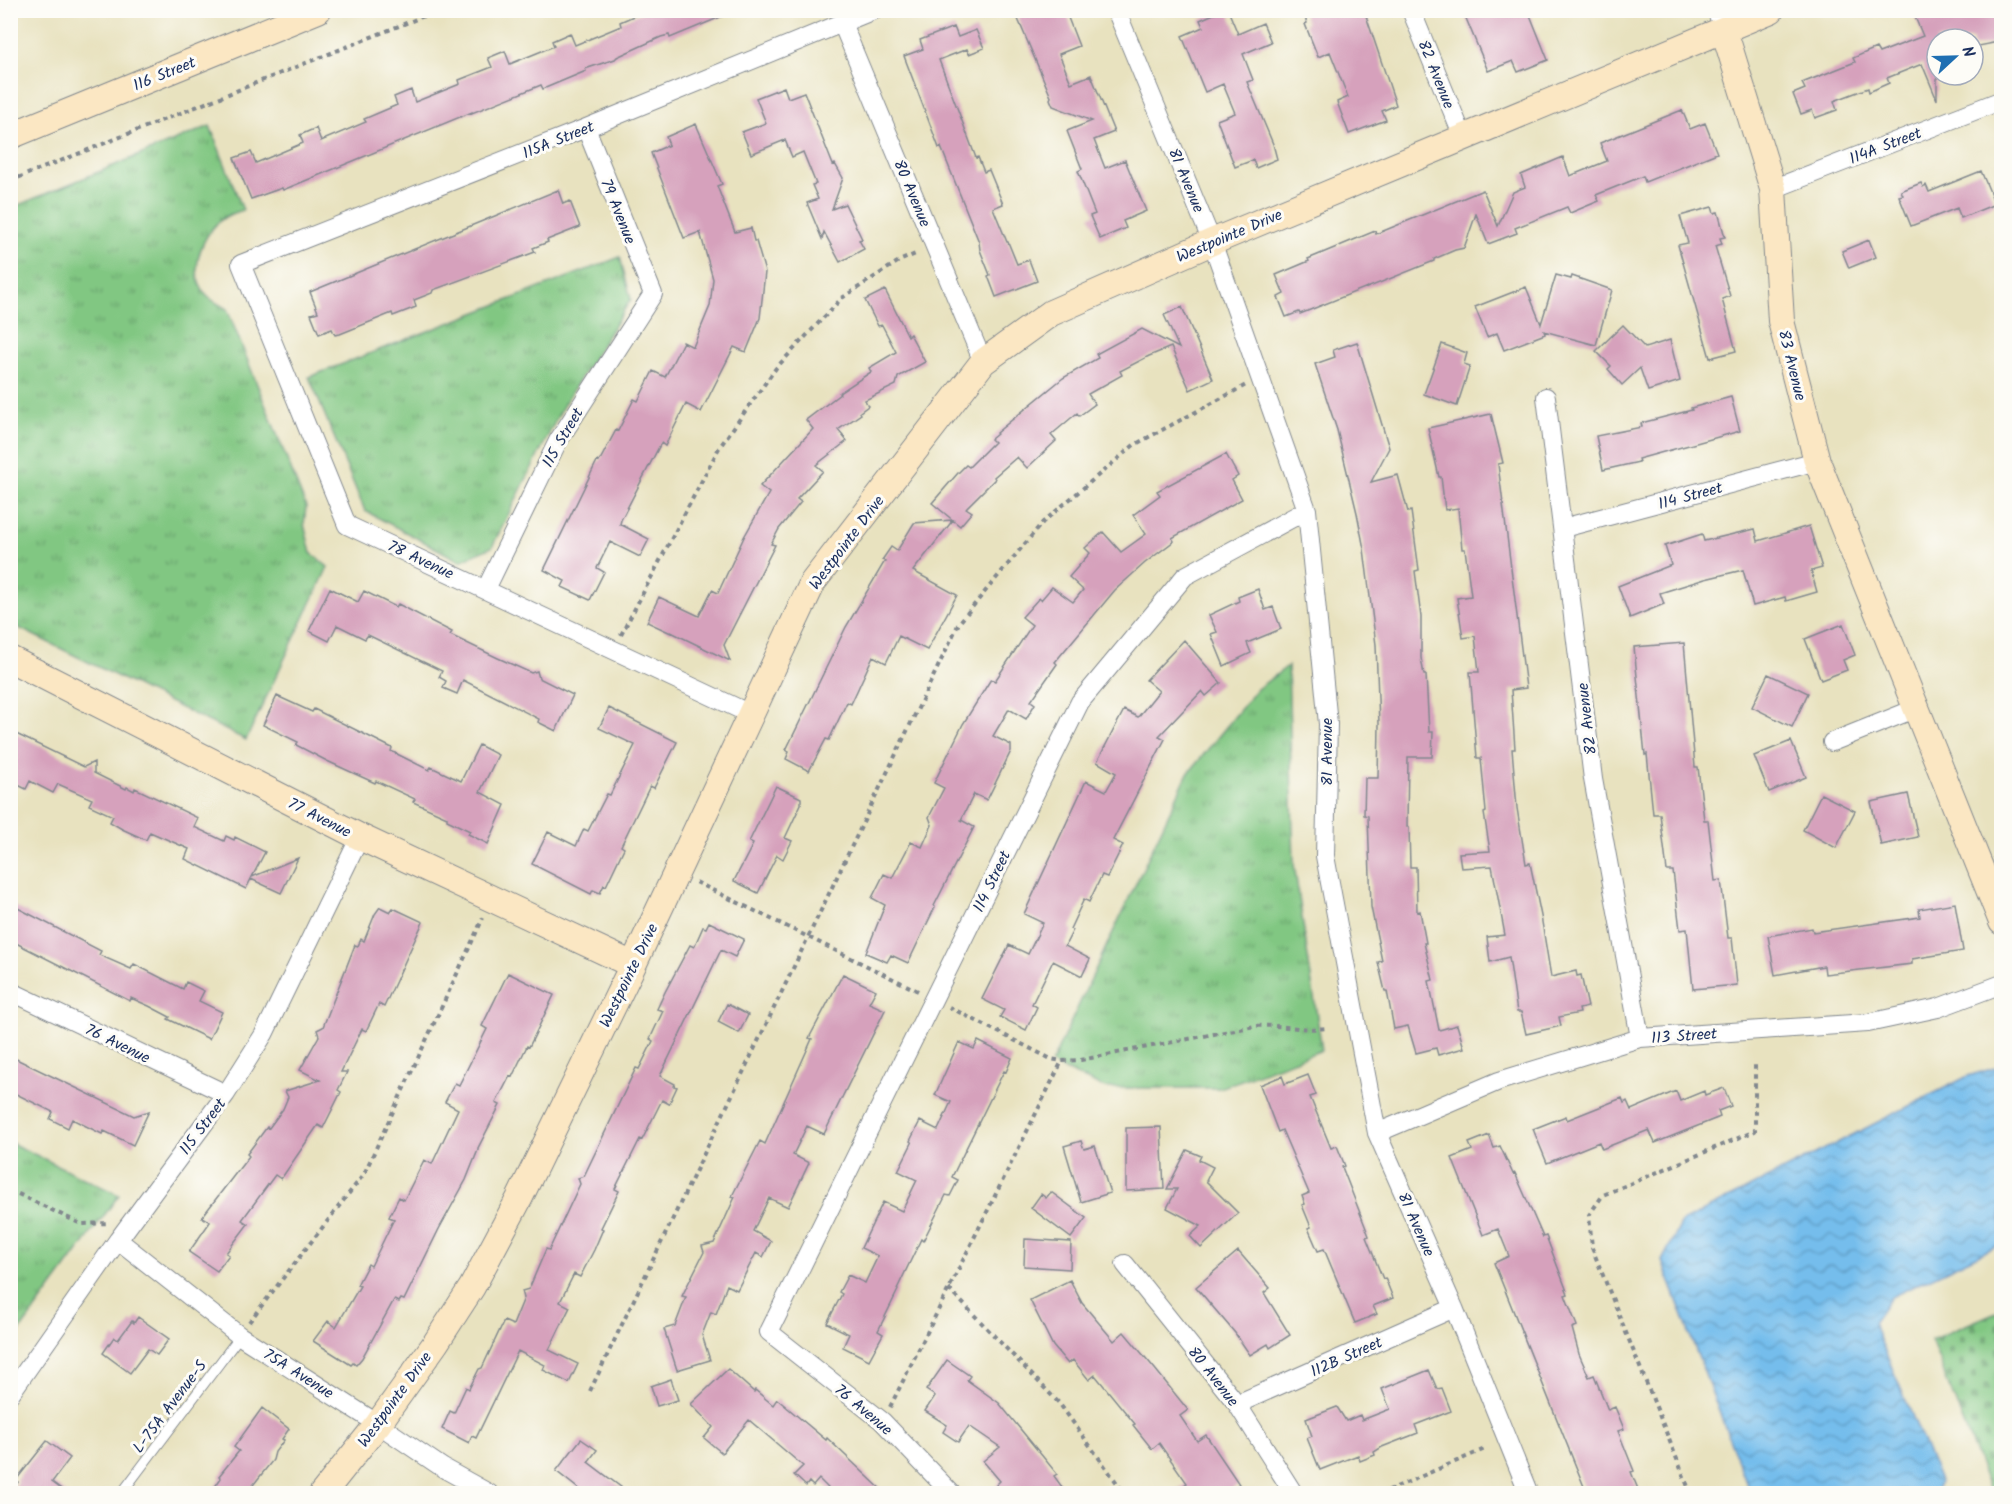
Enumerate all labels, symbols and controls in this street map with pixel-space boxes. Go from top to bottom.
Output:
north arrow [1925,27,1985,87]
street label: 82 Avenue [1410,36,1461,113]
text: N [1954,43,1981,61]
street label: 116 Street [129,50,201,98]
street label: 115A Street [519,114,599,166]
street label: 114A Street [1846,121,1926,172]
street label: 81 Avenue [1161,144,1210,217]
street label: 80 Avenue [886,156,937,231]
street label: 79 Avenue [593,175,642,248]
street label: Westpointe Drive [1173,203,1287,270]
street label: 83 Avenue [1771,327,1812,403]
street label: 115 Street [536,402,591,472]
street label: 114 Street [1655,476,1726,517]
street label: Westpointe Drive [803,490,891,596]
street label: 78 Avenue [383,534,458,587]
street label: 82 Avenue [1571,681,1604,756]
street label: 81 Avenue [1315,718,1340,786]
street label: 77 Avenue [283,792,355,845]
street label: 114 Street [967,846,1018,917]
street label: Westpointe Drive [593,919,665,1032]
street label: 76 Avenue [80,1018,154,1071]
street label: 113 Street [1650,1022,1719,1051]
street label: 115 Street [173,1093,233,1161]
street label: 81 Avenue [1390,1188,1441,1261]
street label: 112B Street [1307,1330,1387,1384]
street label: 80 Avenue [1181,1341,1245,1413]
street label: 75A Avenue [258,1343,338,1406]
street label: Westpointe Drive [352,1347,439,1453]
street label: L-75A Avenue-S [127,1355,214,1459]
street label: 76 Avenue [828,1378,898,1442]

